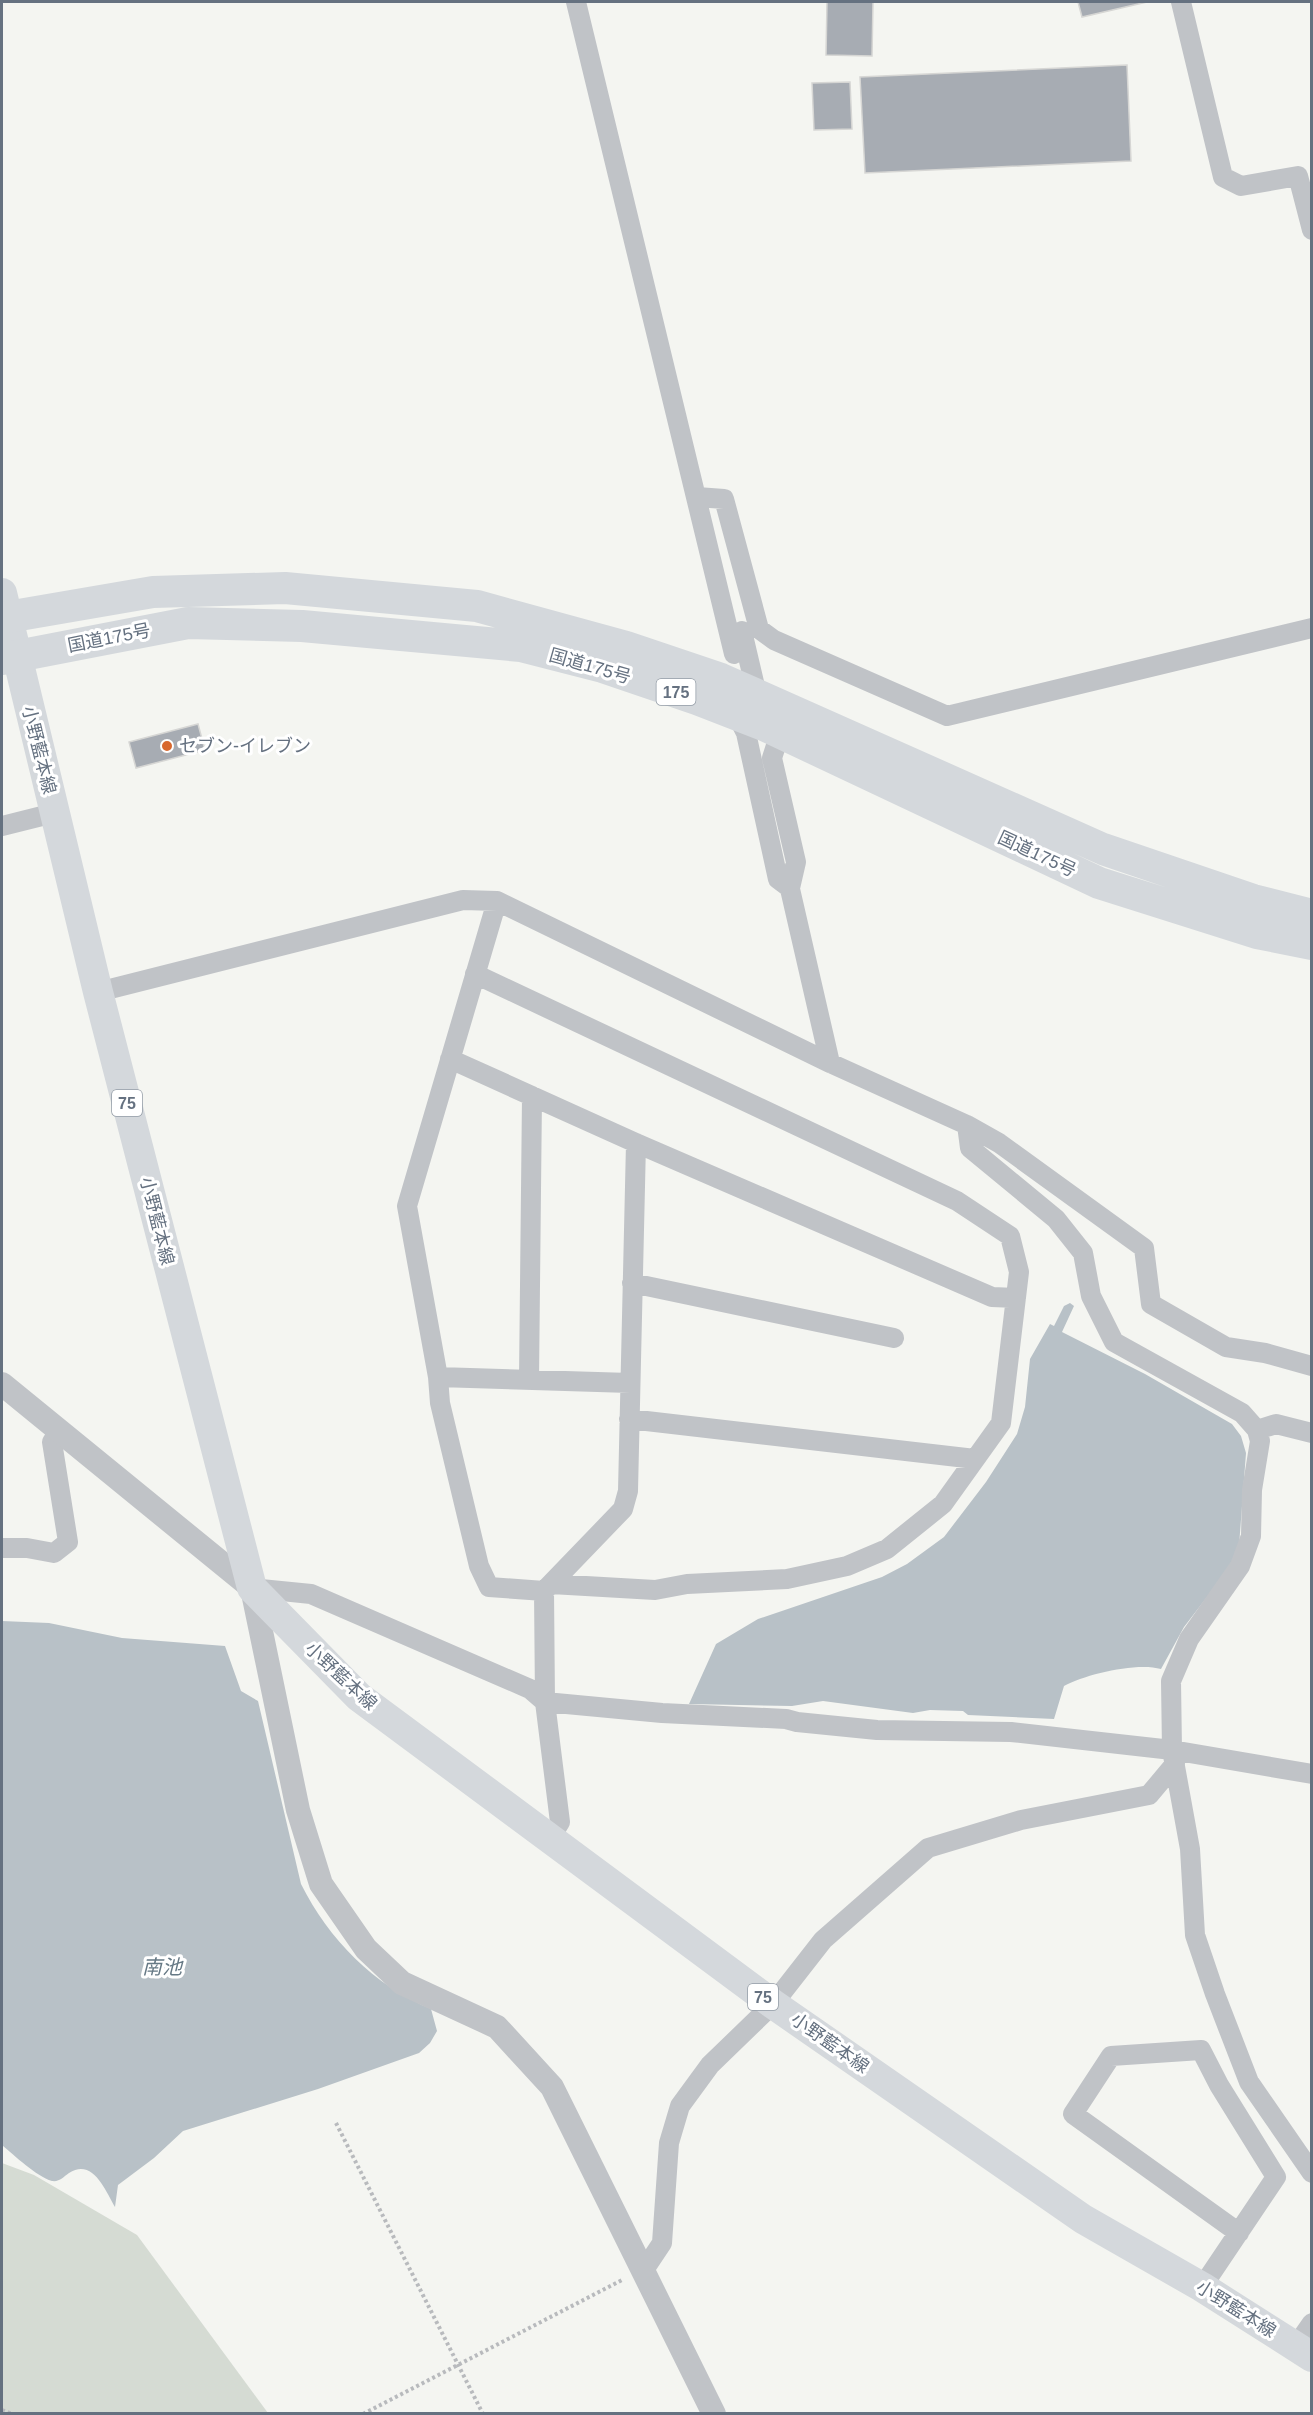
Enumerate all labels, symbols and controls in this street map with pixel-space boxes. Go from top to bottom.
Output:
street label: 国道175号 [66,620,152,656]
street label: 国道175号 [547,645,633,687]
road number: 175 [656,679,696,705]
street label: 小野藍本線 [18,704,60,796]
place label: セブン-イレブン [179,736,311,756]
marker: セブン-イレブン [160,739,174,753]
street label: 国道175号 [995,827,1079,881]
road number: 75 [112,1090,142,1116]
street label: 小野藍本線 [136,1175,178,1267]
street label: 小野藍本線 [301,1638,381,1714]
water label: 南池 [142,1956,184,1978]
road number: 75 [748,1984,778,2010]
street label: 小野藍本線 [787,2009,873,2077]
street label: 小野藍本線 [1193,2277,1279,2341]

